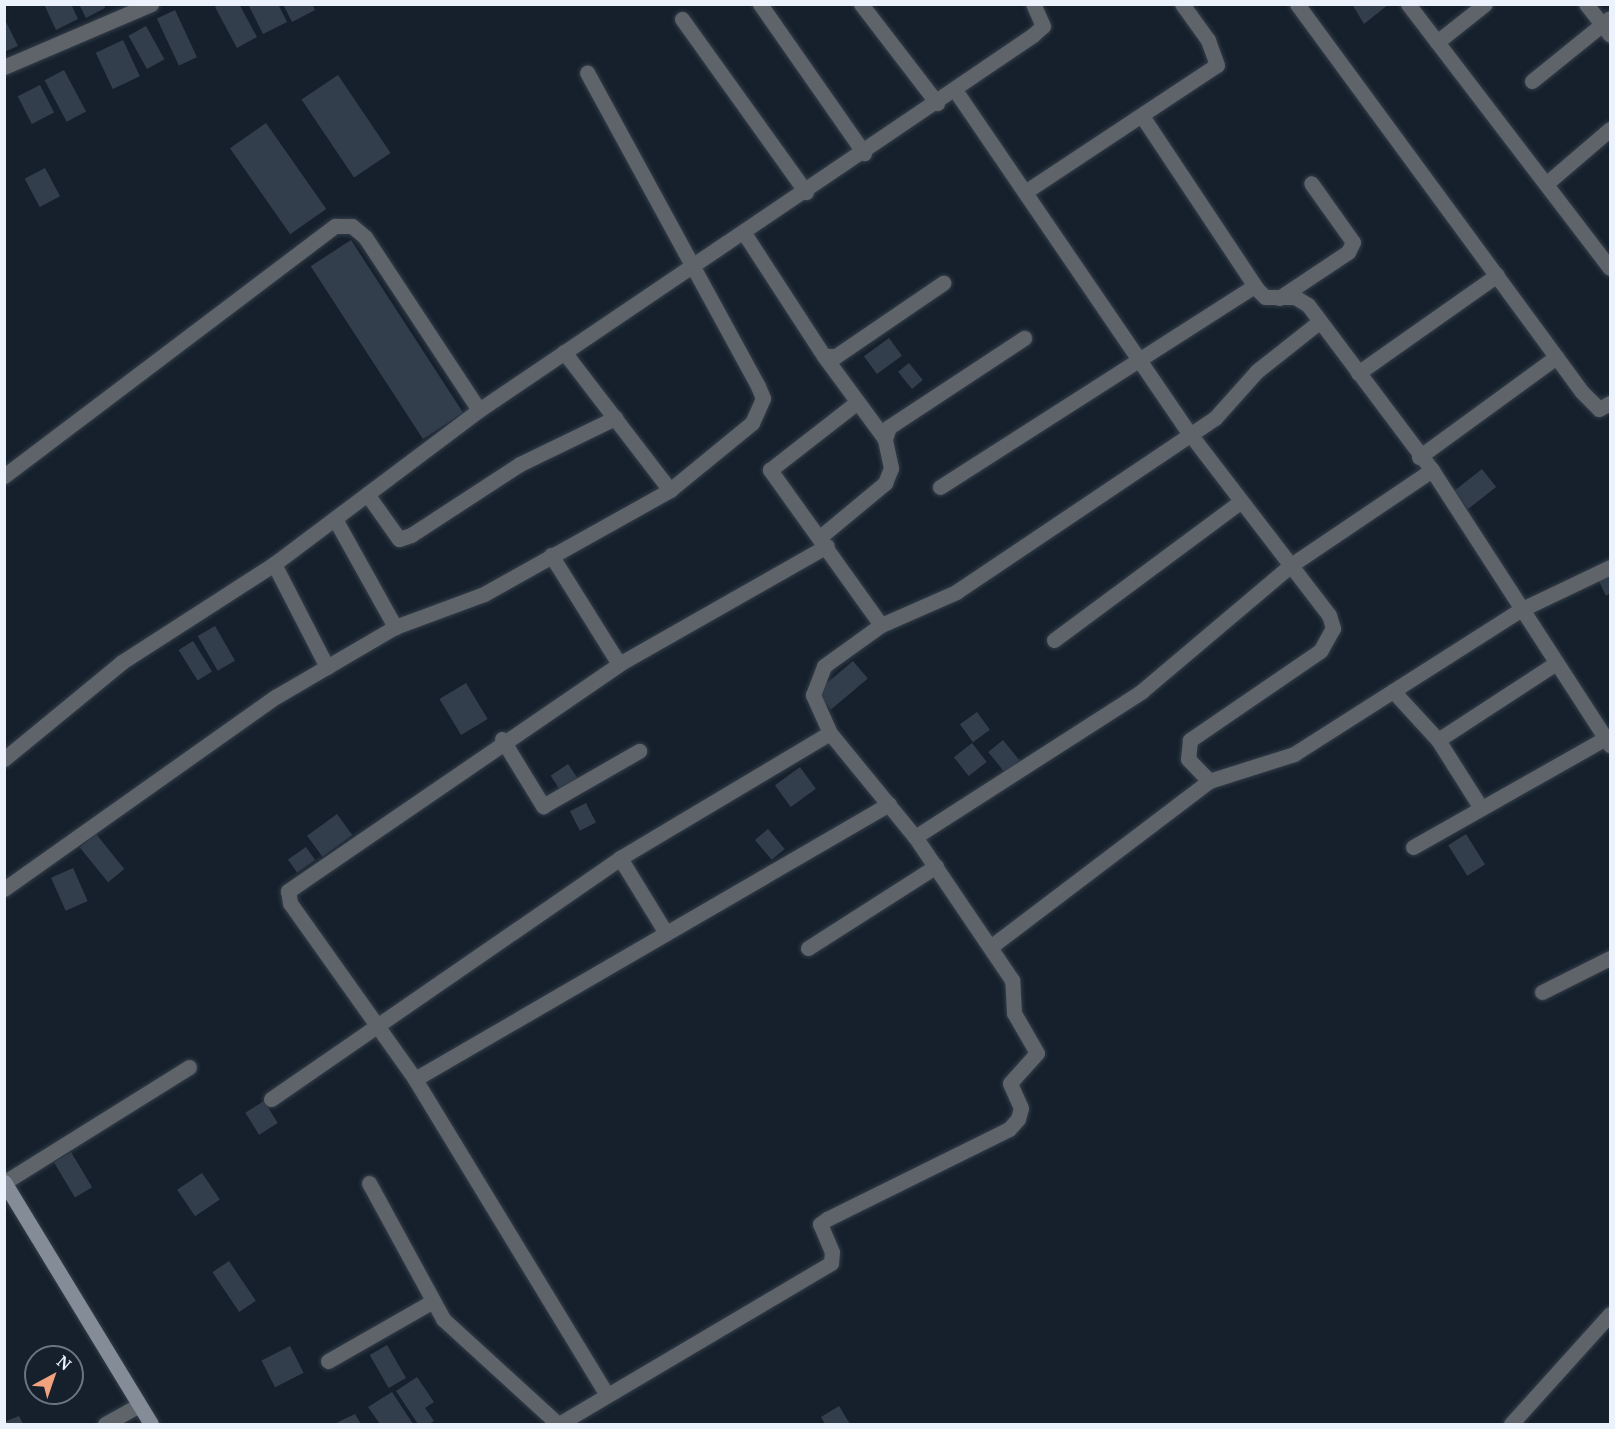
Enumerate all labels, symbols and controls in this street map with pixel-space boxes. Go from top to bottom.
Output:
north arrow [24,1345,84,1405]
text: N [52,1350,76,1375]

